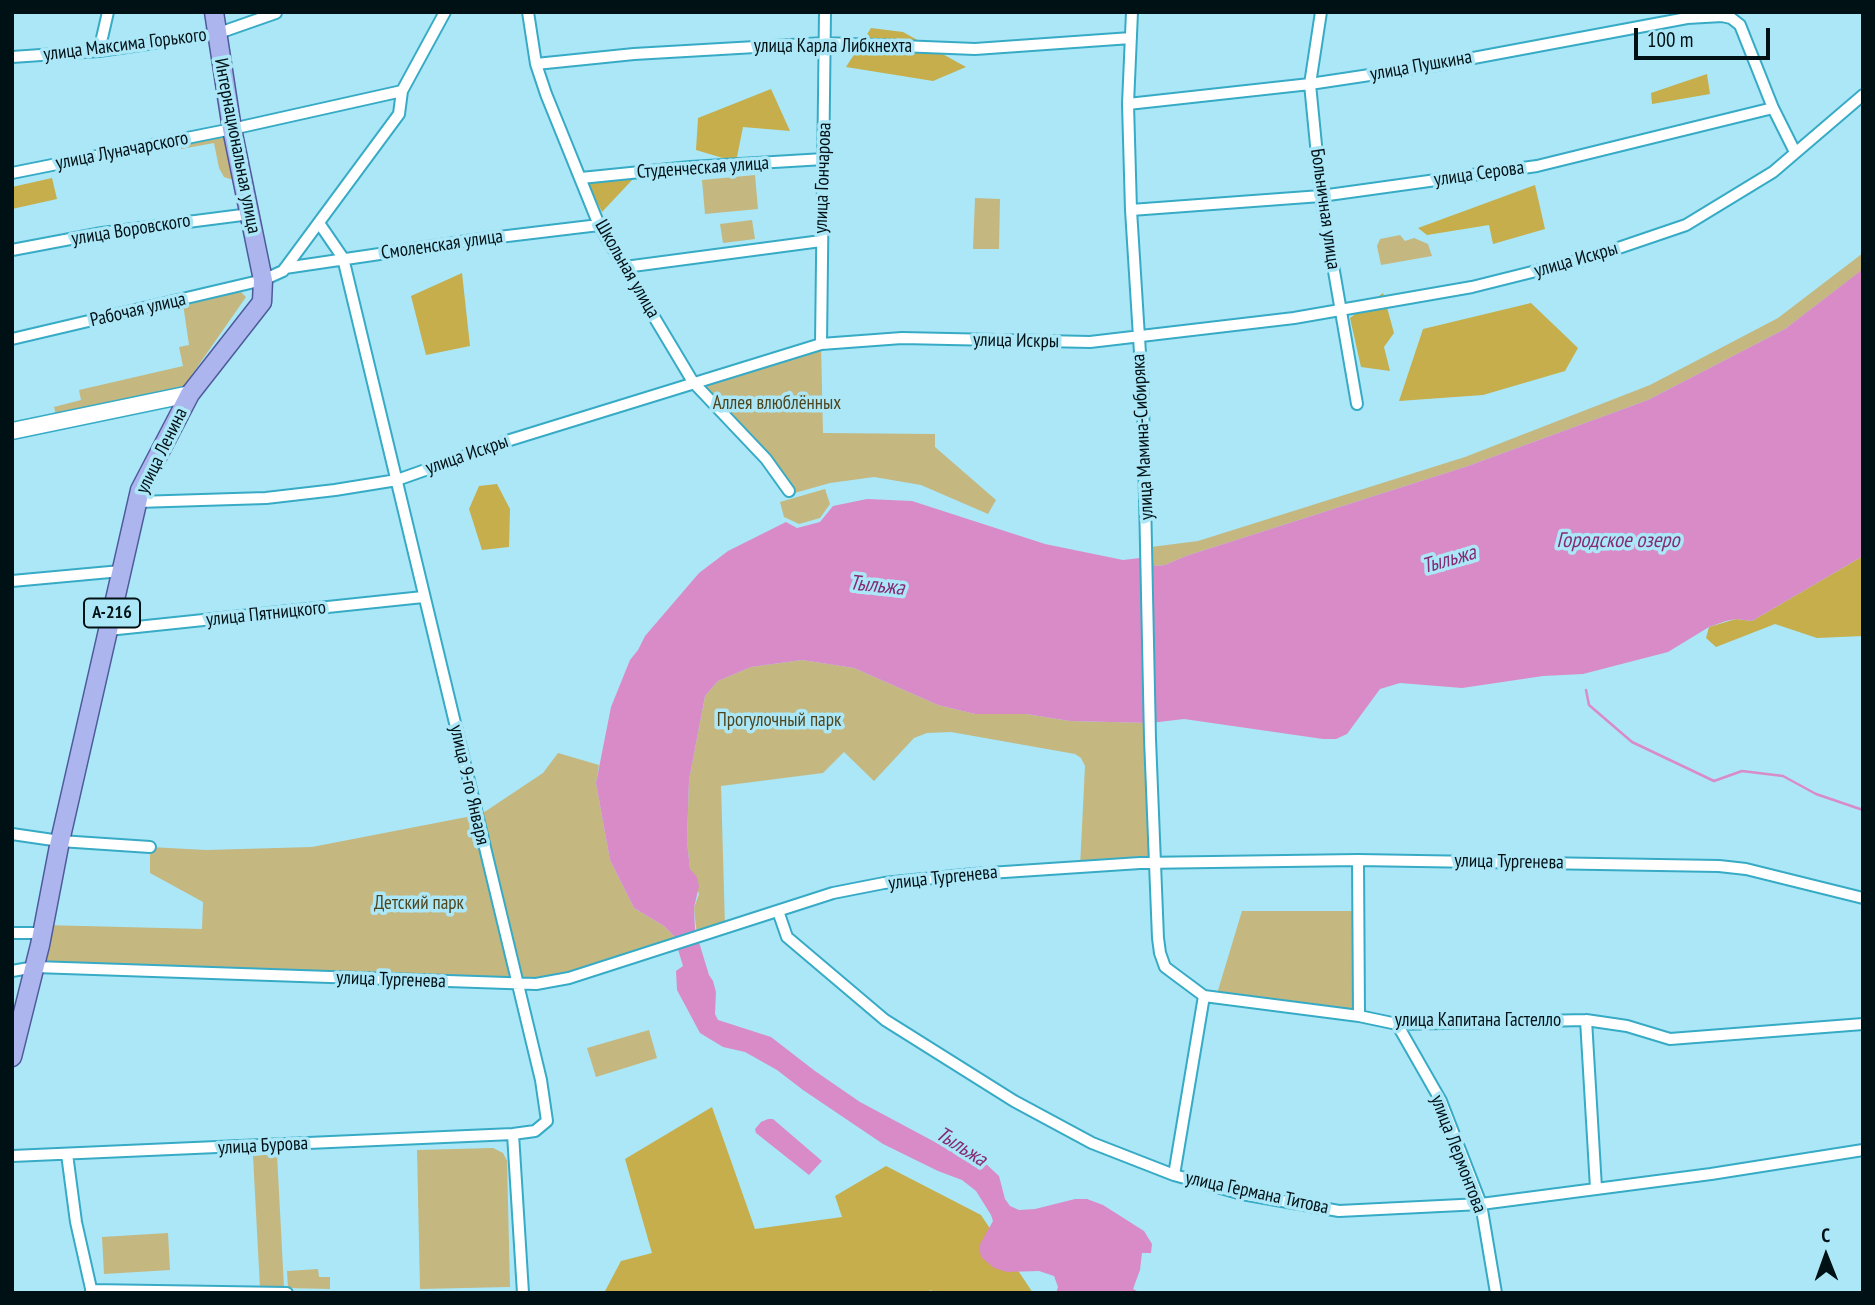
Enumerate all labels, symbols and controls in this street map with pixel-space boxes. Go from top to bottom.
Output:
scale bar [1637,14,1773,58]
street label: улица Максима Горького [42,24,208,66]
text: 100 m [1647,26,1693,53]
street label: улица Карла Либкнехта [754,36,912,58]
street label: улица Пушкина [1368,46,1474,86]
street label: Интернациональная улица [209,56,265,236]
street label: улица Гончарова [810,122,836,234]
street label: улица Луначарского [54,127,190,175]
street label: Больничная улица [1305,147,1345,271]
street label: Студенческая улица [636,152,770,184]
street label: улица Серова [1432,156,1526,192]
street label: улица Воровского [70,209,192,251]
street label: Школьная улица [590,216,664,322]
street label: Смоленская улица [380,225,504,265]
street label: улица Искры [1532,237,1620,283]
street label: Рабочая улица [88,288,188,332]
street label: улица Искры [973,329,1059,353]
street label: улица Мамина-Сибиряка [1127,353,1159,521]
park label: Аллея влюблённых [713,393,841,415]
street label: улица Ленина [131,404,193,498]
street label: улица Искры [423,430,511,480]
water label: Городское озеро [1556,528,1680,554]
water label: Тыльжа [1419,540,1479,580]
water label: Тыльжа [848,571,906,601]
street label: улица Пятницкого [205,596,327,632]
road number: А-216 [84,598,140,628]
park label: Прогулочный парк [717,710,841,732]
street label: улица 9-го Января [444,723,494,847]
street label: улица Тургенева [1454,850,1564,874]
street label: улица Тургенева [887,861,999,895]
park label: Детский парк [374,893,464,915]
street label: улица Тургенева [336,967,446,993]
street label: улица Капитана Гастелло [1395,1010,1561,1032]
street label: улица Лермонтова [1425,1092,1491,1216]
water label: Тыльжа [931,1122,991,1172]
street label: улица Бурова [217,1132,309,1160]
street label: улица Германа Титова [1183,1167,1331,1219]
north arrow [1791,1221,1861,1291]
text: С [1821,1223,1830,1247]

